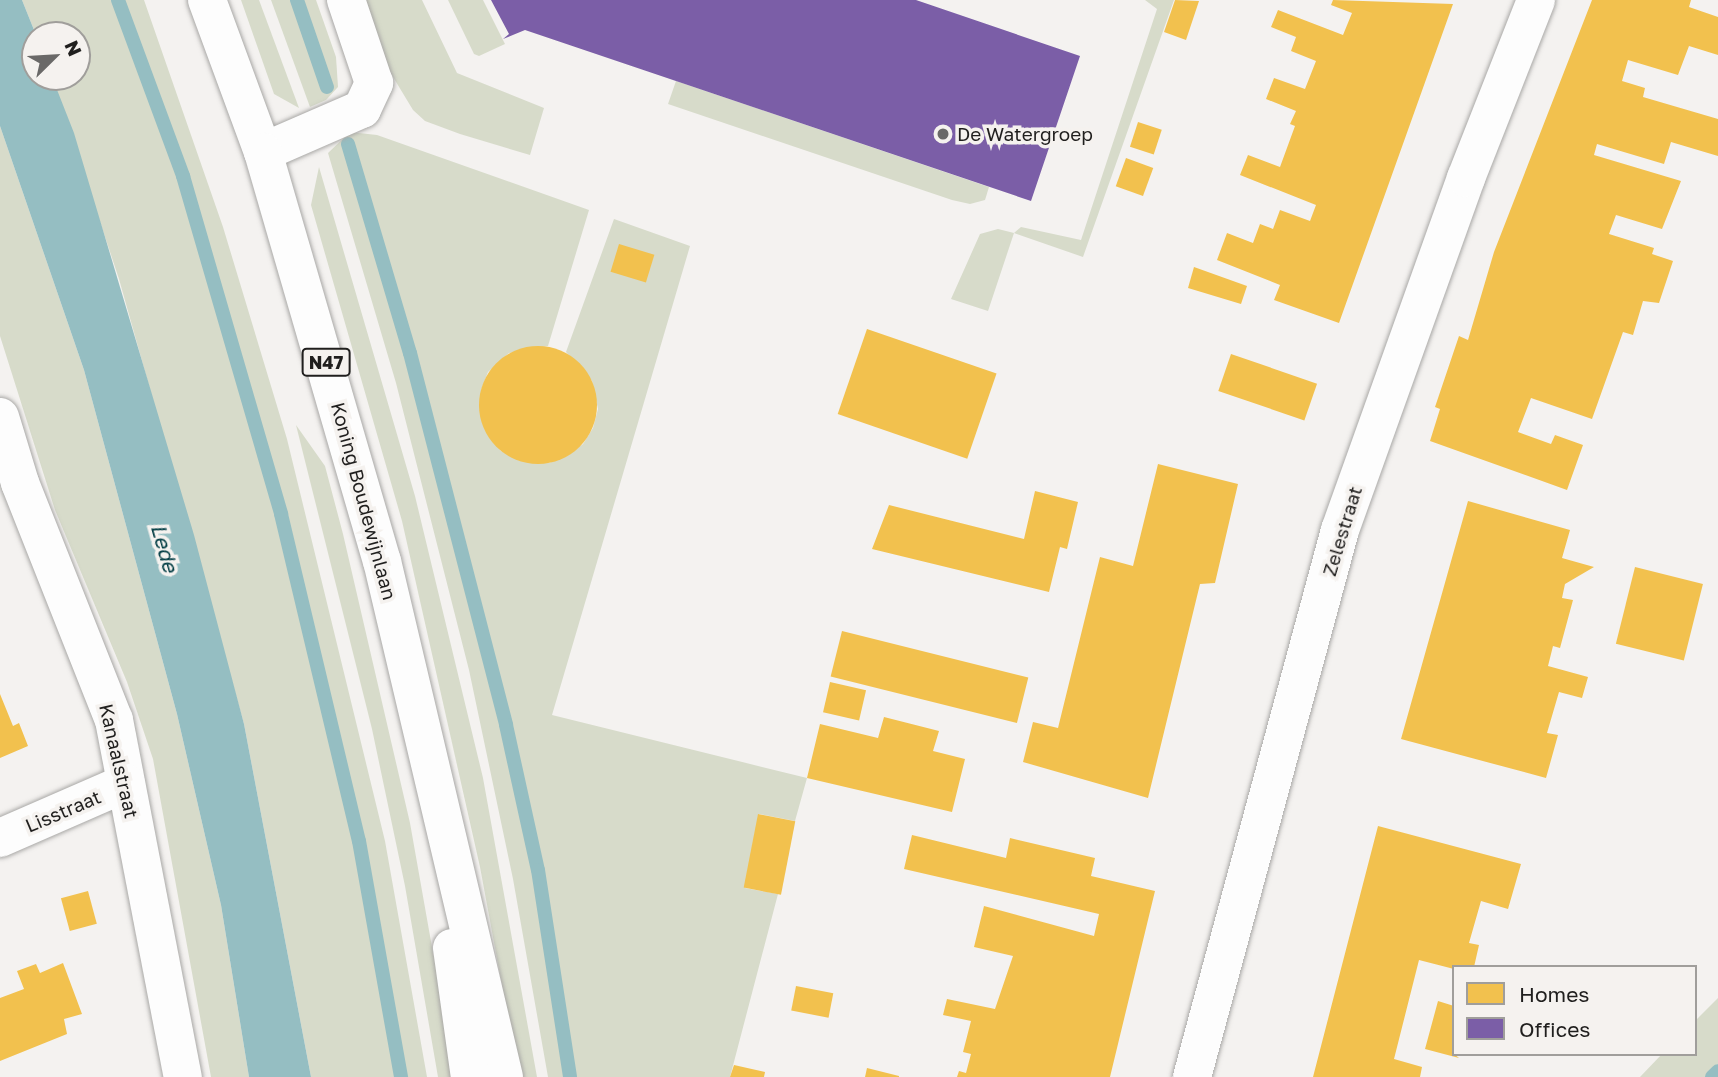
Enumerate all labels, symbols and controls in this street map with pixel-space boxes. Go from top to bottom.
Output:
north arrow [21,21,91,91]
text: N [60,37,87,59]
place label: De Watergroep [957,123,1093,145]
marker: De Watergroep [935,126,951,142]
road number: N47 [302,348,350,376]
street label: Koning Boudewijnlaan [327,400,401,602]
street label: Zelestraat [1318,483,1366,579]
water label: Lede [146,521,184,575]
street label: Kanaalstraat [95,702,143,820]
street label: Lisstraat [22,785,104,837]
legend [1452,965,1697,1056]
text: Homes [1519,981,1589,1007]
text: Offices [1519,1016,1590,1042]

